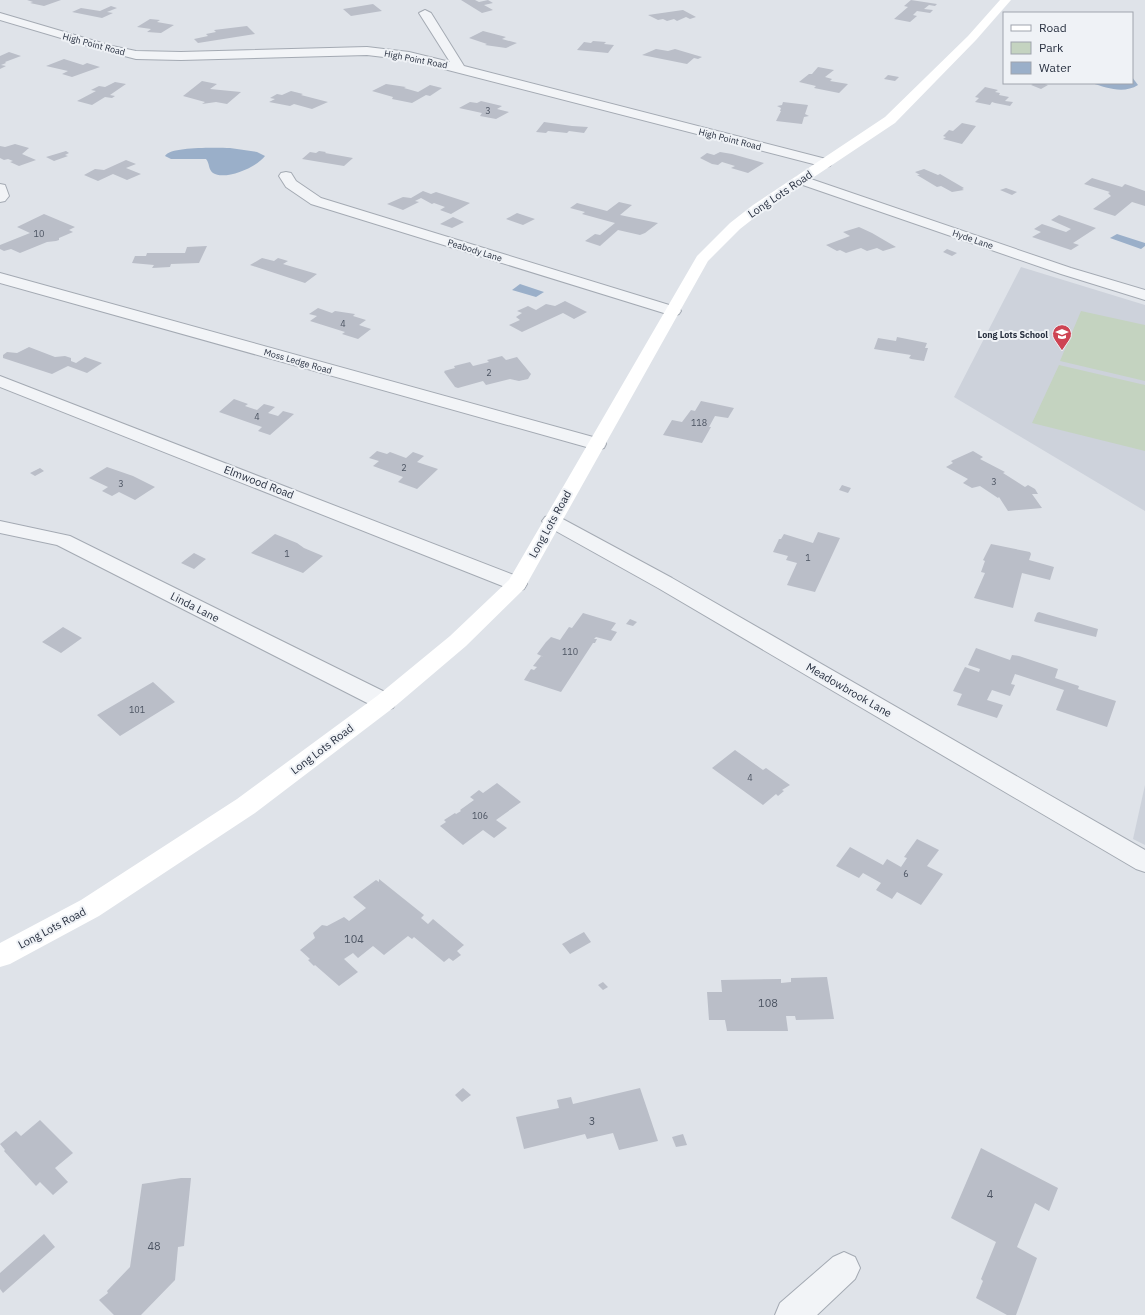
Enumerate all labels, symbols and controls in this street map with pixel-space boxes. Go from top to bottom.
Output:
legend [1003,12,1133,84]
text: Road [1039,20,1067,35]
street label: High Point Road [62,30,126,58]
text: Park [1039,40,1064,55]
street label: High Point Road [383,47,449,71]
text: Water [1039,60,1072,75]
house number: 3 [485,105,491,116]
street label: High Point Road [697,126,763,152]
street label: Long Lots Road [745,167,815,221]
street label: Hyde Lane [951,227,995,251]
house number: 10 [34,228,44,239]
street label: Peabody Lane [446,236,504,264]
house number: 4 [340,318,346,329]
school or university icon: Long Lots School [1051,323,1073,351]
place label: Long Lots School [977,329,1048,340]
street label: Moss Ledge Road [263,346,333,376]
house number: 2 [486,367,492,378]
house number: 4 [254,411,260,422]
house number: 118 [691,417,707,428]
street label: Elmwood Road [222,462,296,502]
house number: 2 [401,462,407,473]
house number: 3 [991,476,997,487]
house number: 3 [118,478,124,489]
street label: Long Lots Road [526,488,574,560]
house number: 1 [284,548,290,559]
house number: 1 [805,552,811,563]
street label: Linda Lane [168,589,222,625]
house number: 110 [562,646,578,657]
street label: Meadowbrook Lane [804,660,894,720]
house number: 101 [129,704,145,715]
street label: Long Lots Road [288,721,356,777]
house number: 4 [747,772,753,783]
house number: 106 [472,810,488,821]
house number: 6 [903,868,909,879]
street label: Long Lots Road [16,904,88,952]
house number: 104 [344,932,364,946]
house number: 108 [758,996,778,1010]
house number: 3 [589,1114,595,1128]
house number: 4 [987,1187,994,1201]
house number: 48 [147,1239,161,1253]

